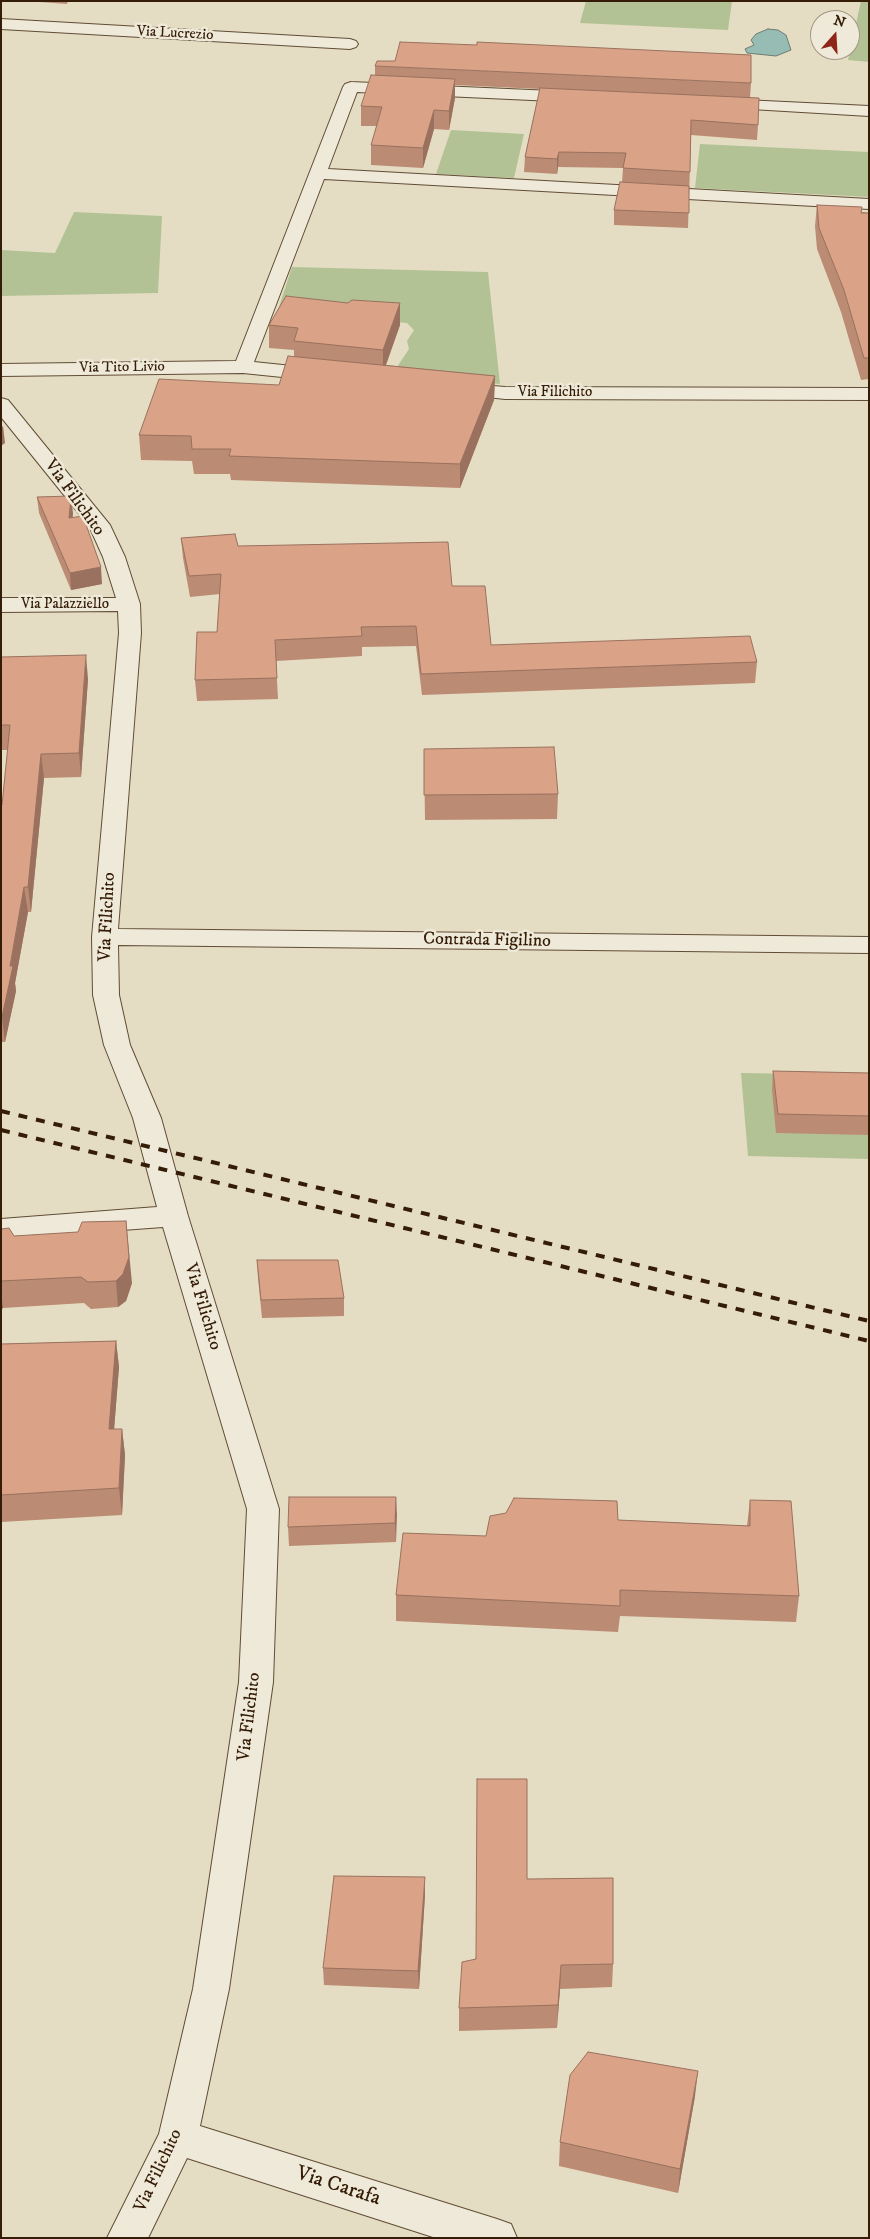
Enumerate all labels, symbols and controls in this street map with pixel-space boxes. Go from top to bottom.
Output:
north arrow [810,10,860,60]
text: N [831,11,848,32]
street label: Via Lucrezio [136,23,214,45]
street label: Via Tito Livio [79,358,165,378]
street label: Via Filichito [518,384,592,402]
street label: Via Filichito [39,455,109,541]
street label: Via Palazziello [21,596,109,614]
street label: Via Filichito [95,872,121,962]
street label: Contrada Figilino [423,929,551,953]
street label: Via Filichito [179,1261,225,1353]
street label: Via Filichito [234,1671,266,1763]
street label: Via Filichito [130,2126,188,2216]
street label: Via Carafa [293,2162,383,2212]

